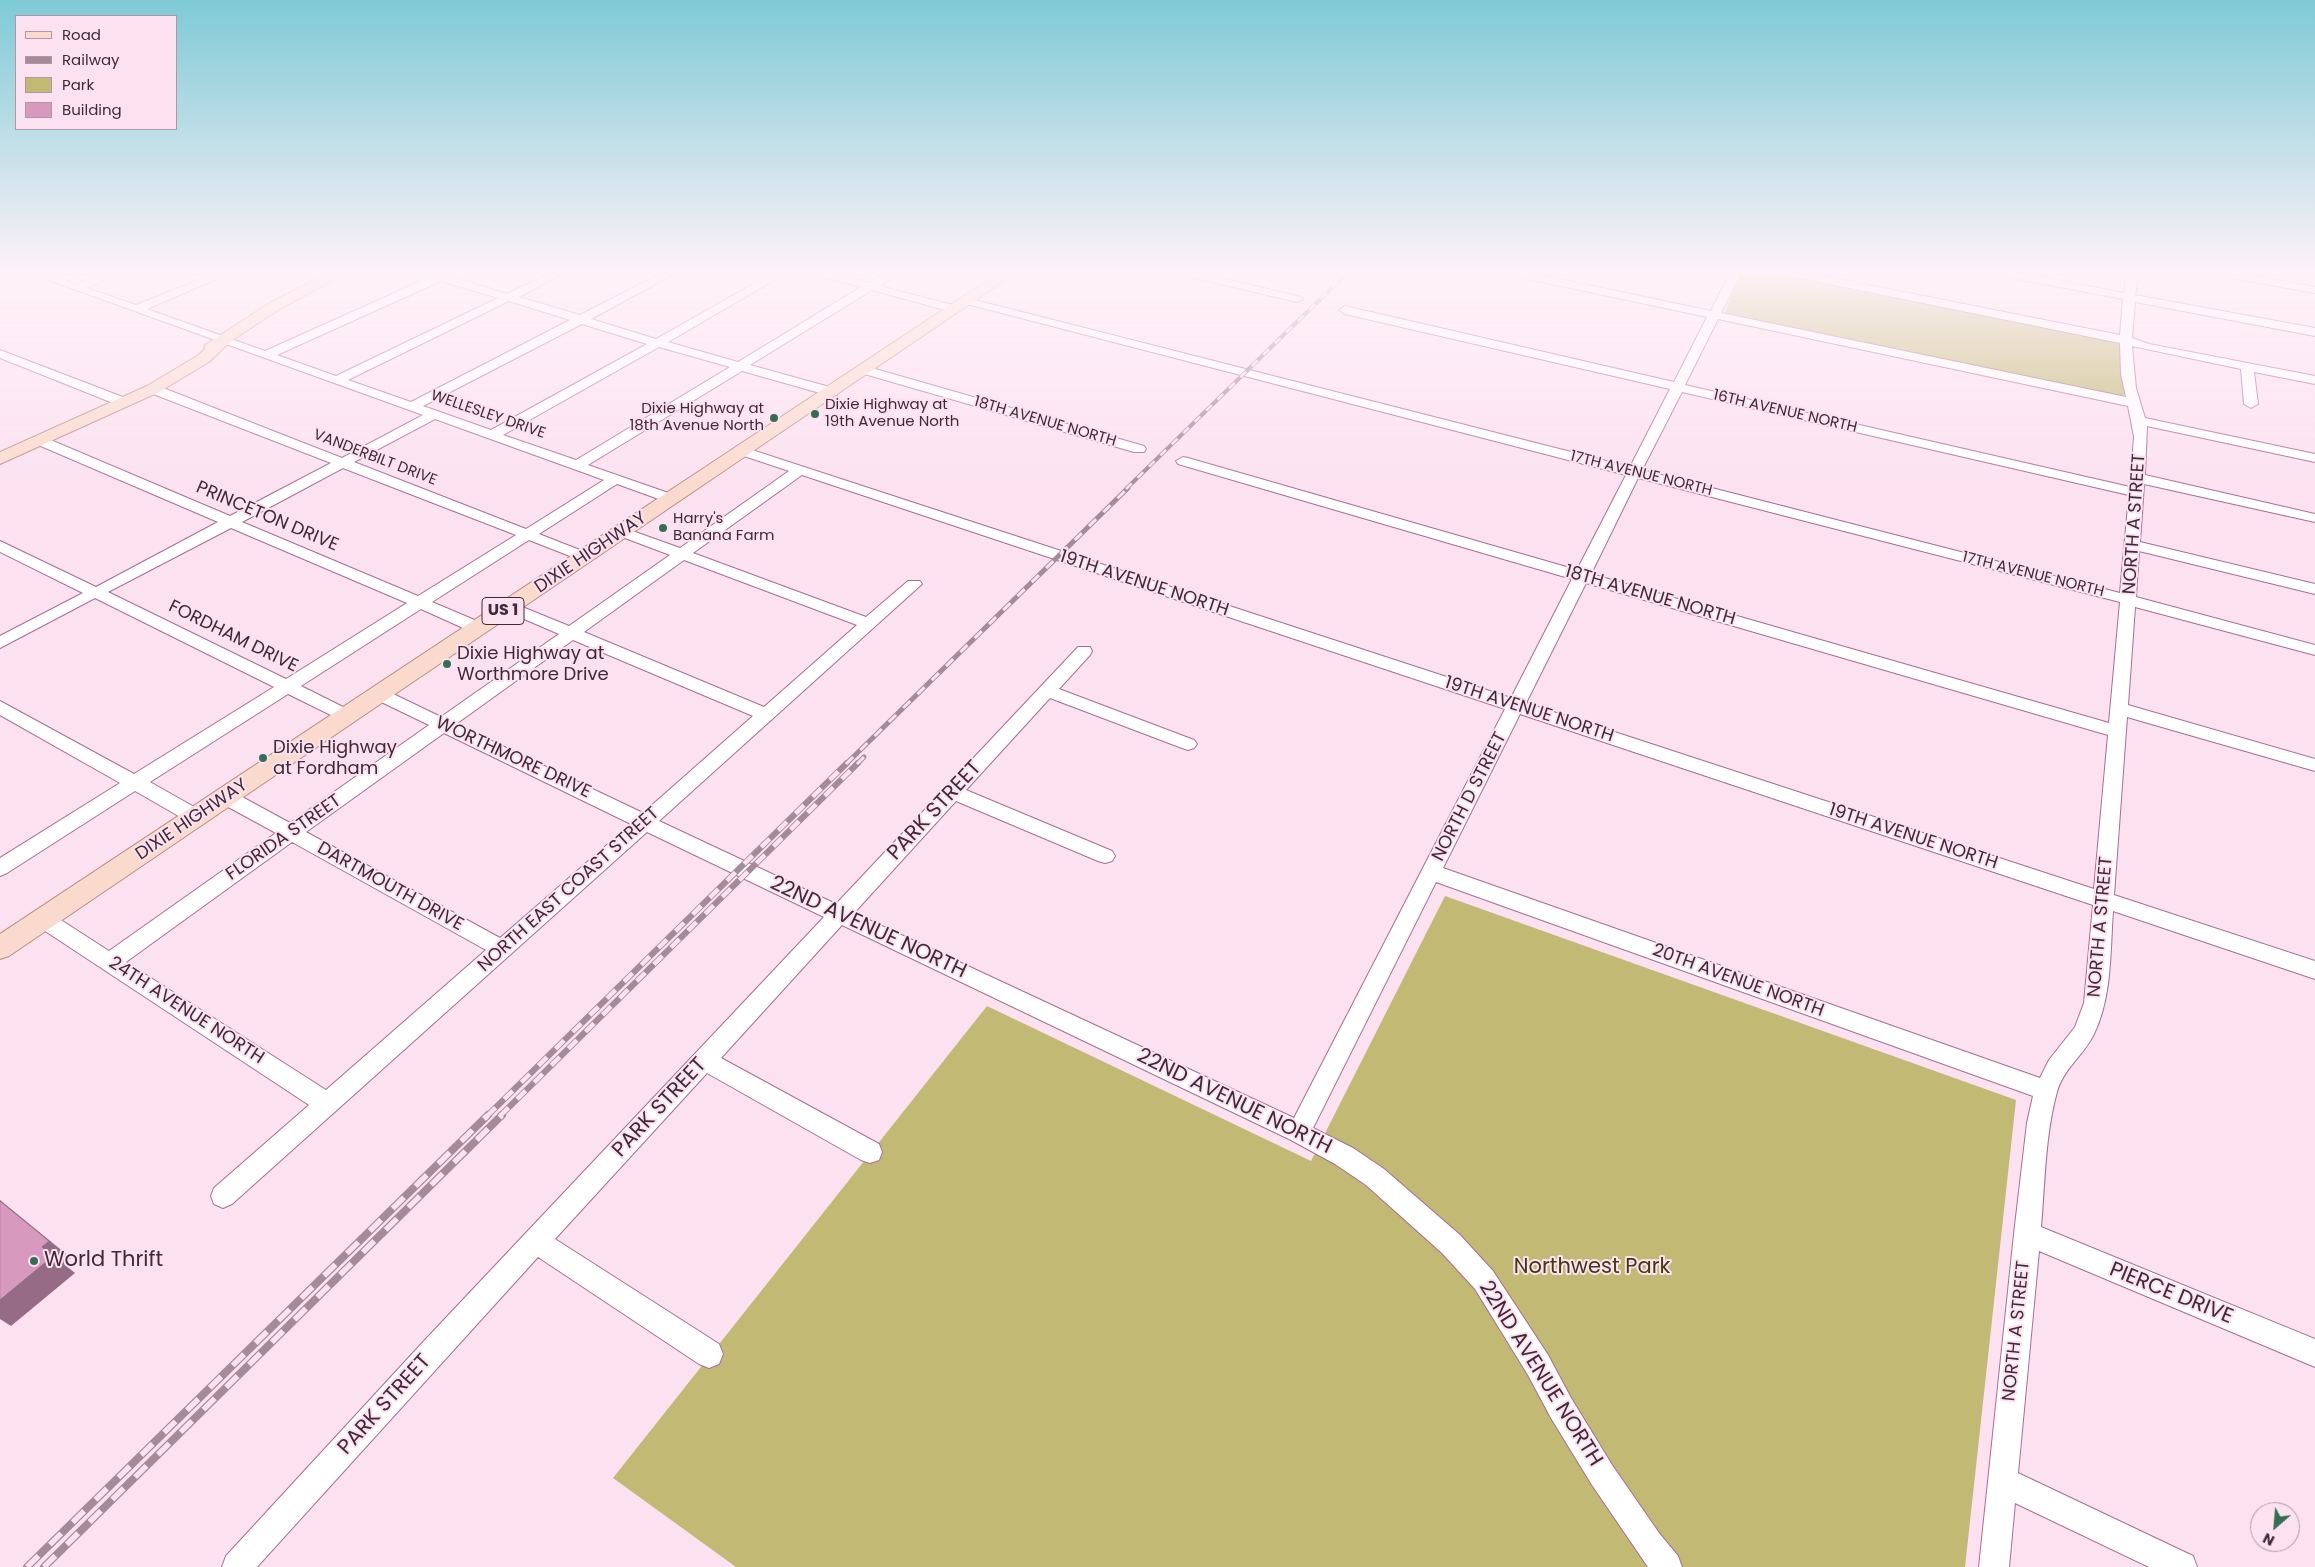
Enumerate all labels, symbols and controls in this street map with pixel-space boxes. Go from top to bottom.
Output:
legend [15,15,178,130]
text: Road [62,24,101,45]
text: Railway [62,49,120,70]
text: Park [62,74,94,95]
text: Building [62,99,122,120]
street label: WELLESLEY DRIVE [428,387,548,443]
street label: 16TH AVENUE NORTH [1711,387,1859,437]
street label: 18TH AVENUE NORTH [972,393,1118,451]
place label: Dixie Highway at 19th Avenue North [825,396,959,431]
place label: Dixie Highway at 18th Avenue North [630,400,764,435]
marker: Dixie Highway at 19th Avenue North [809,408,821,420]
marker: Dixie Highway at 18th Avenue North [768,412,780,424]
street label: VANDERBILT DRIVE [311,426,439,490]
street label: 17TH AVENUE NORTH [1568,448,1714,500]
street label: NORTH A STREET [2119,453,2151,595]
street label: PRINCETON DRIVE [193,477,341,557]
street label: DIXIE HIGHWAY [531,508,651,598]
place label: Harry's Banana Farm [673,510,775,545]
marker: Harry's Banana Farm [657,522,669,534]
street label: 19TH AVENUE NORTH [1057,546,1231,622]
street label: 17TH AVENUE NORTH [1960,549,2106,601]
street label: 18TH AVENUE NORTH [1562,561,1738,631]
street label: FORDHAM DRIVE [165,596,301,678]
road number: US 1 [482,598,524,624]
place label: Dixie Highway at Worthmore Drive [457,643,609,686]
marker: Dixie Highway at Worthmore Drive [441,658,453,670]
street label: 19TH AVENUE NORTH [1442,672,1616,748]
street label: WORTHMORE DRIVE [432,713,594,803]
street label: NORTH D STREET [1428,729,1512,865]
place label: Dixie Highway at Fordham [273,737,397,780]
marker: Dixie Highway at Fordham [257,752,269,764]
street label: PARK STREET [883,756,987,866]
street label: DIXIE HIGHWAY [132,775,252,865]
street label: FLORIDA STREET [222,790,346,886]
street label: 19TH AVENUE NORTH [1826,799,2000,875]
street label: NORTH EAST COAST STREET [474,803,664,977]
street label: DARTMOUTH DRIVE [313,838,467,936]
street label: NORTH A STREET [2084,856,2118,998]
street label: 22ND AVENUE NORTH [766,871,970,985]
street label: 20TH AVENUE NORTH [1649,940,1827,1022]
street label: 24TH AVENUE NORTH [104,953,268,1069]
street label: 22ND AVENUE NORTH [1132,1044,1336,1160]
street label: PARK STREET [608,1053,712,1163]
place label: World Thrift [44,1248,163,1274]
marker: World Thrift [28,1255,40,1267]
park label: Northwest Park [1514,1255,1670,1281]
street label: PIERCE DRIVE [2105,1258,2237,1330]
street label: NORTH A STREET [1999,1260,2035,1402]
street label: 22ND AVENUE NORTH [1473,1277,1607,1471]
street label: PARK STREET [333,1350,437,1460]
north arrow [2250,1502,2300,1552]
text: N [2259,1528,2278,1551]

